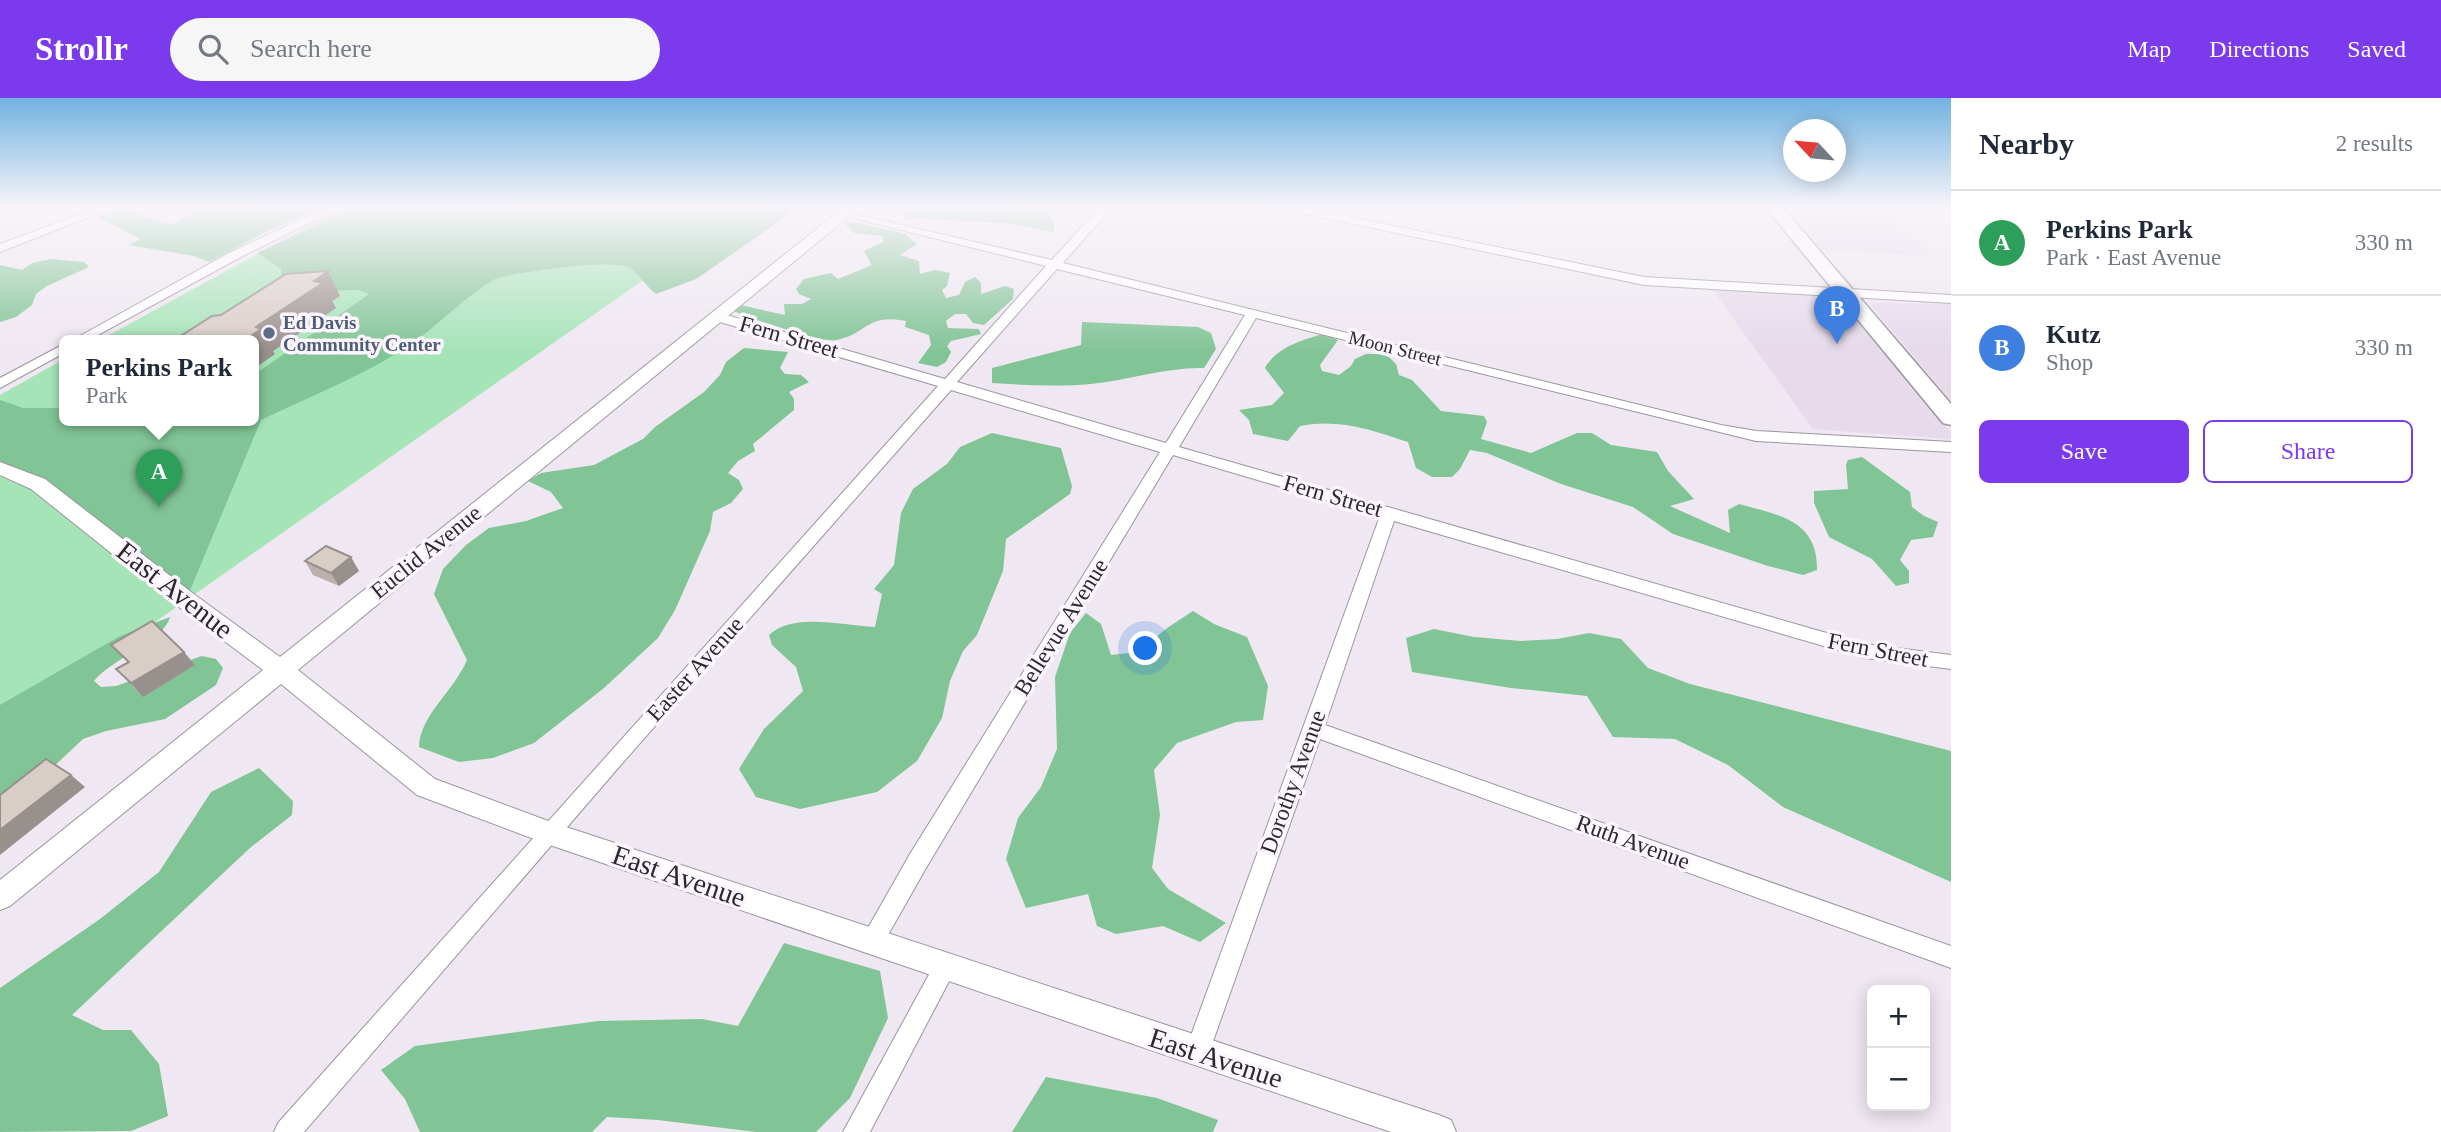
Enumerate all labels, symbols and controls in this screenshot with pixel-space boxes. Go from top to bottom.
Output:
search box [170,18,660,81]
icon: search [194,30,232,68]
text: Strollr [35,31,128,67]
text: Search here [250,34,372,63]
text: Map [2127,36,2171,62]
text: Directions [2209,36,2309,62]
text: Saved [2347,36,2406,62]
north arrow [1783,119,1846,182]
text: Nearby [1979,127,2074,160]
text: 2 results [2336,131,2413,156]
text: Perkins Park [2046,215,2193,244]
text: A [1994,230,2010,255]
text: 330 m [2355,230,2413,255]
text: Park · East Avenue [2046,245,2221,270]
pin: B [1814,286,1860,344]
street label: Fern Street [737,311,842,363]
place label: Ed Davis Community Center [283,312,441,355]
text: Kutz [2046,320,2101,349]
marker: Ed Davis Community Center [261,325,277,341]
street label: Moon Street [1347,326,1444,370]
popup [59,335,259,426]
text: B [1994,335,2010,360]
text: 330 m [2355,335,2413,360]
text: Shop [2046,350,2093,375]
text: Perkins Park [86,353,232,382]
text: Park [86,383,128,408]
button: Save [1979,420,2189,483]
button: Share [2203,420,2413,483]
pin: A [136,449,182,507]
street label: Fern Street [1281,470,1386,522]
street label: Euclid Avenue [366,500,486,604]
street label: East Avenue [111,535,239,645]
street label: Bellevue Avenue [1009,554,1113,700]
street label: Easter Avenue [642,612,748,726]
street label: Fern Street [1826,628,1931,672]
your location [1128,631,1162,665]
street label: Dorothy Avenue [1255,707,1331,857]
street label: Ruth Avenue [1573,810,1693,874]
street label: East Avenue [608,839,750,913]
map controls [1867,985,1930,1111]
button: + [1867,985,1930,1048]
street label: East Avenue [1145,1022,1287,1094]
button: − [1867,1048,1930,1111]

